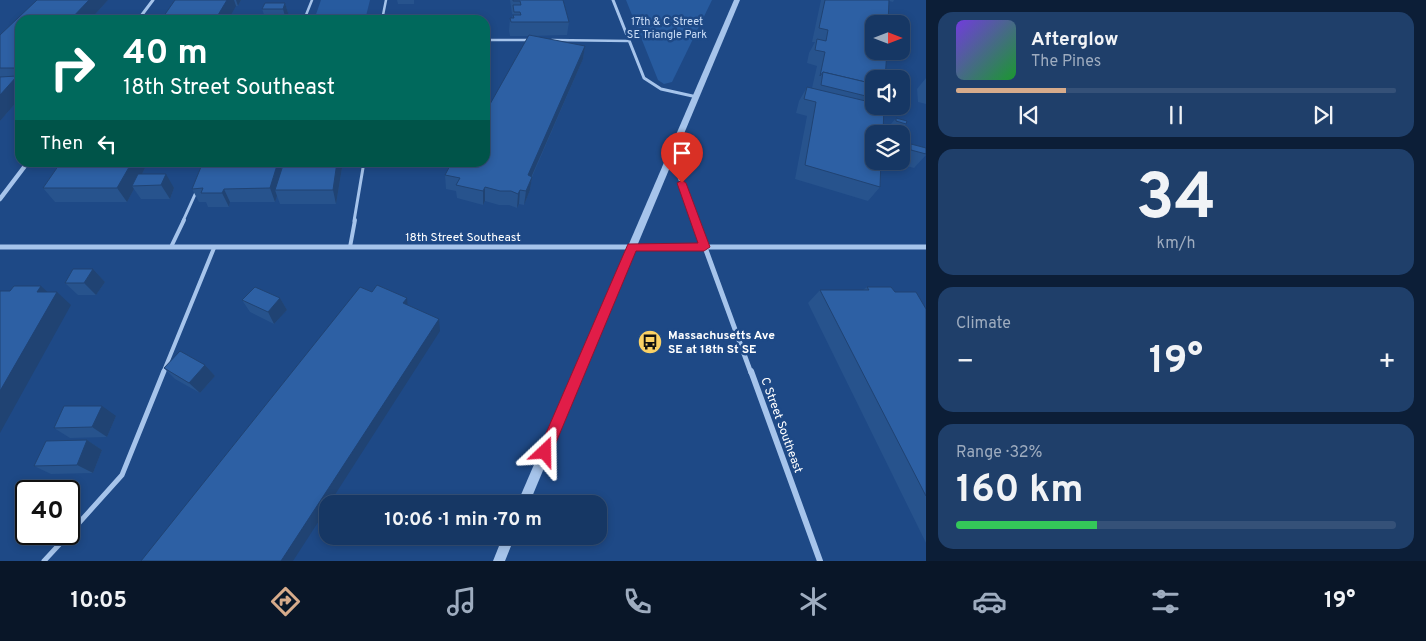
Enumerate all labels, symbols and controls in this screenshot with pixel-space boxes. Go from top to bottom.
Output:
park label: 17th & C Street SE Triangle Park [627,15,707,42]
north arrow [865,15,910,60]
map controls [865,15,910,170]
text: Afterglow [1031,28,1119,52]
text: 40 m [123,32,208,76]
icon: right [40,35,105,100]
text: The Pines [1031,52,1101,72]
button: sound [865,70,910,115]
text: 18th Street Southeast [123,75,335,102]
icon: previous [1015,101,1043,129]
icon: pause [1162,101,1190,129]
icon: next [1309,101,1337,129]
button: layers [865,125,910,170]
icon: left [93,130,121,158]
text: Then [40,132,83,156]
pin [661,132,703,183]
icon: arrive [668,139,696,167]
text: 34 [1136,160,1216,242]
street label: 18th Street Southeast [405,230,521,246]
text: km/h [1157,234,1195,254]
text: Climate [956,314,1011,334]
place label: Massachusetts Ave SE at 18th St SE [668,328,775,358]
bus stop icon: Massachusetts Ave SE at 18th St SE [637,329,663,355]
text: 19° [1149,338,1203,387]
text: − [956,345,974,381]
text: + [1378,345,1396,381]
street label: C Street Southeast [756,375,806,475]
position arrow [518,425,570,477]
text: Range · 32% [956,443,1042,463]
text: 160 km [956,467,1084,516]
speed limit sign: 40 [15,480,80,545]
text: 10:06 · 1 min · 70 m [384,508,542,532]
icon: directions [268,584,303,619]
icon: music [444,584,479,619]
icon: phone [620,584,655,619]
icon: climate [796,584,831,619]
icon: car [972,584,1007,619]
icon: filters [1148,584,1183,619]
text: 10:05 [70,588,127,615]
text: 19° [1324,588,1355,615]

